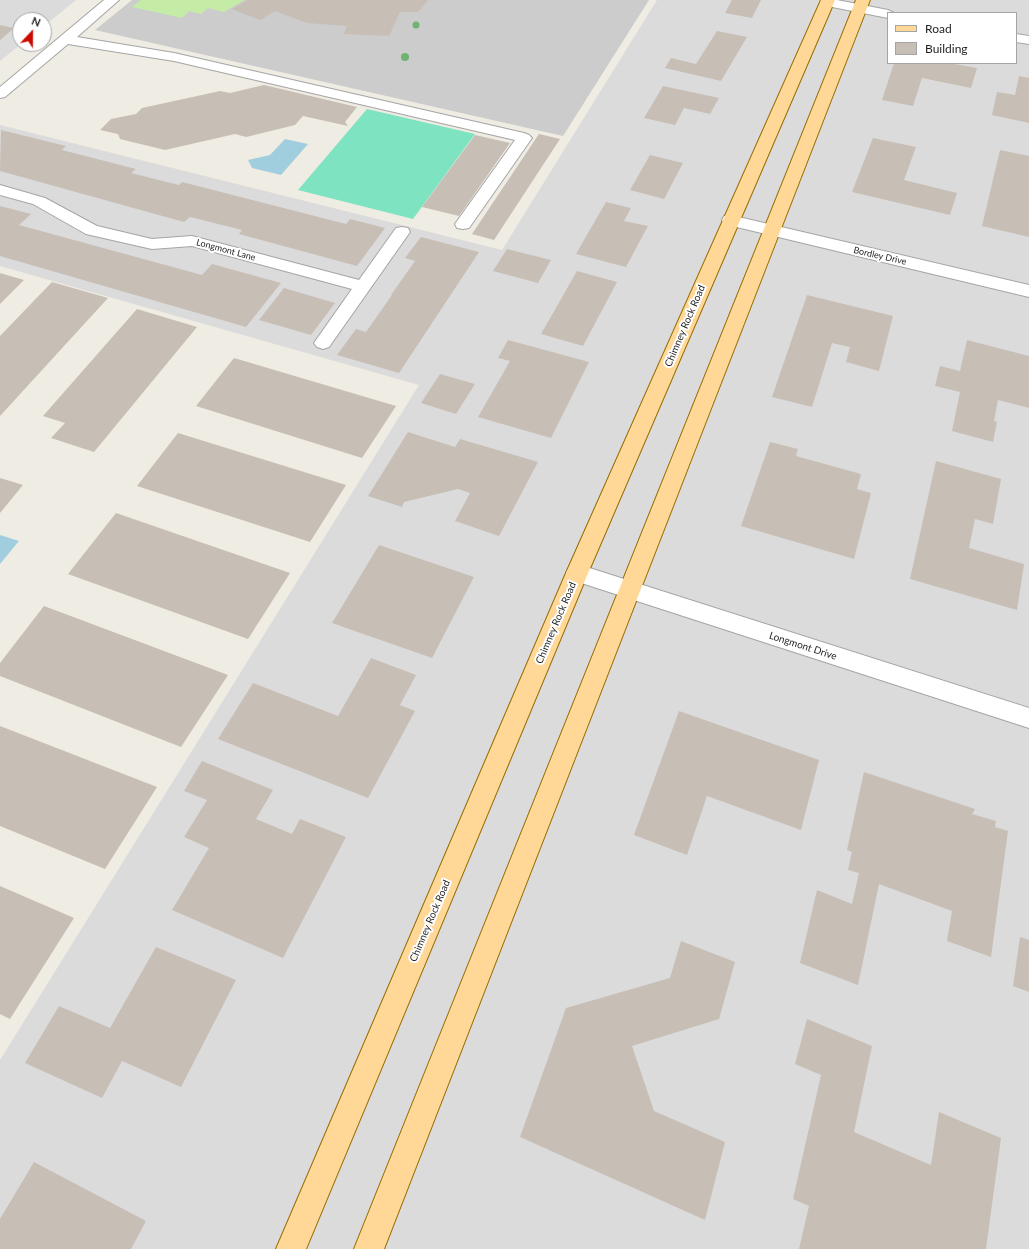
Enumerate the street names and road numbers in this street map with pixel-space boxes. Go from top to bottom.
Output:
street label: Longmont Lane [195,237,257,263]
street label: Bordley Drive [852,245,908,267]
street label: Chimney Rock Road [662,283,708,369]
street label: Chimney Rock Road [533,580,579,666]
street label: Longmont Drive [768,629,838,663]
street label: Chimney Rock Road [407,878,453,964]

